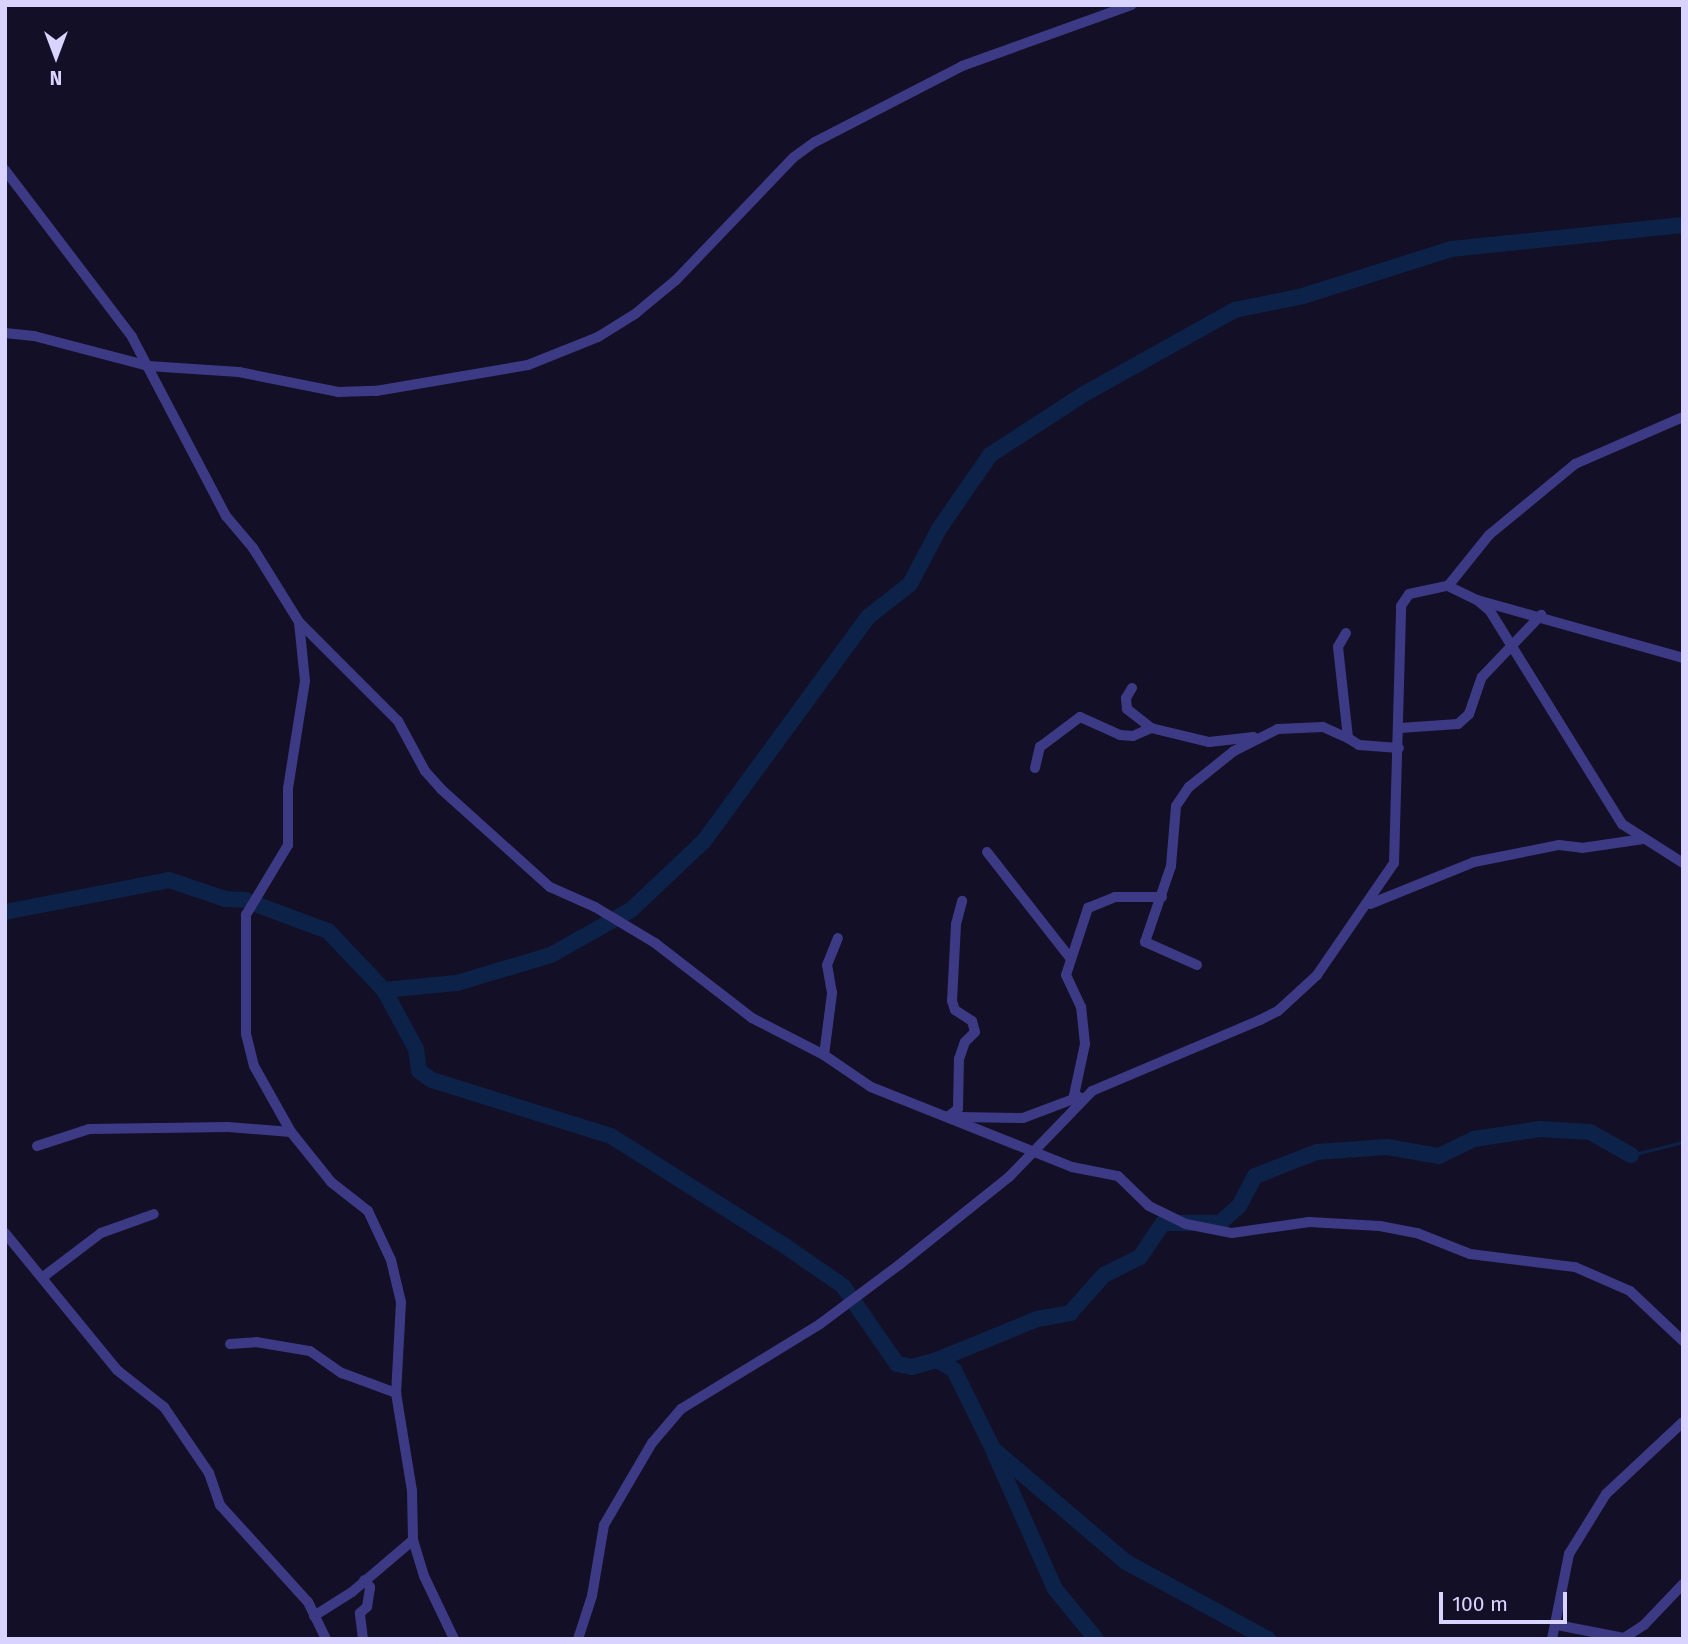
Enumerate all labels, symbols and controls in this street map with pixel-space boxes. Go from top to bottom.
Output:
north arrow [21,21,91,91]
text: N [50,66,62,89]
scale bar [1443,1578,1571,1622]
text: 100 m [1452,1591,1508,1617]

